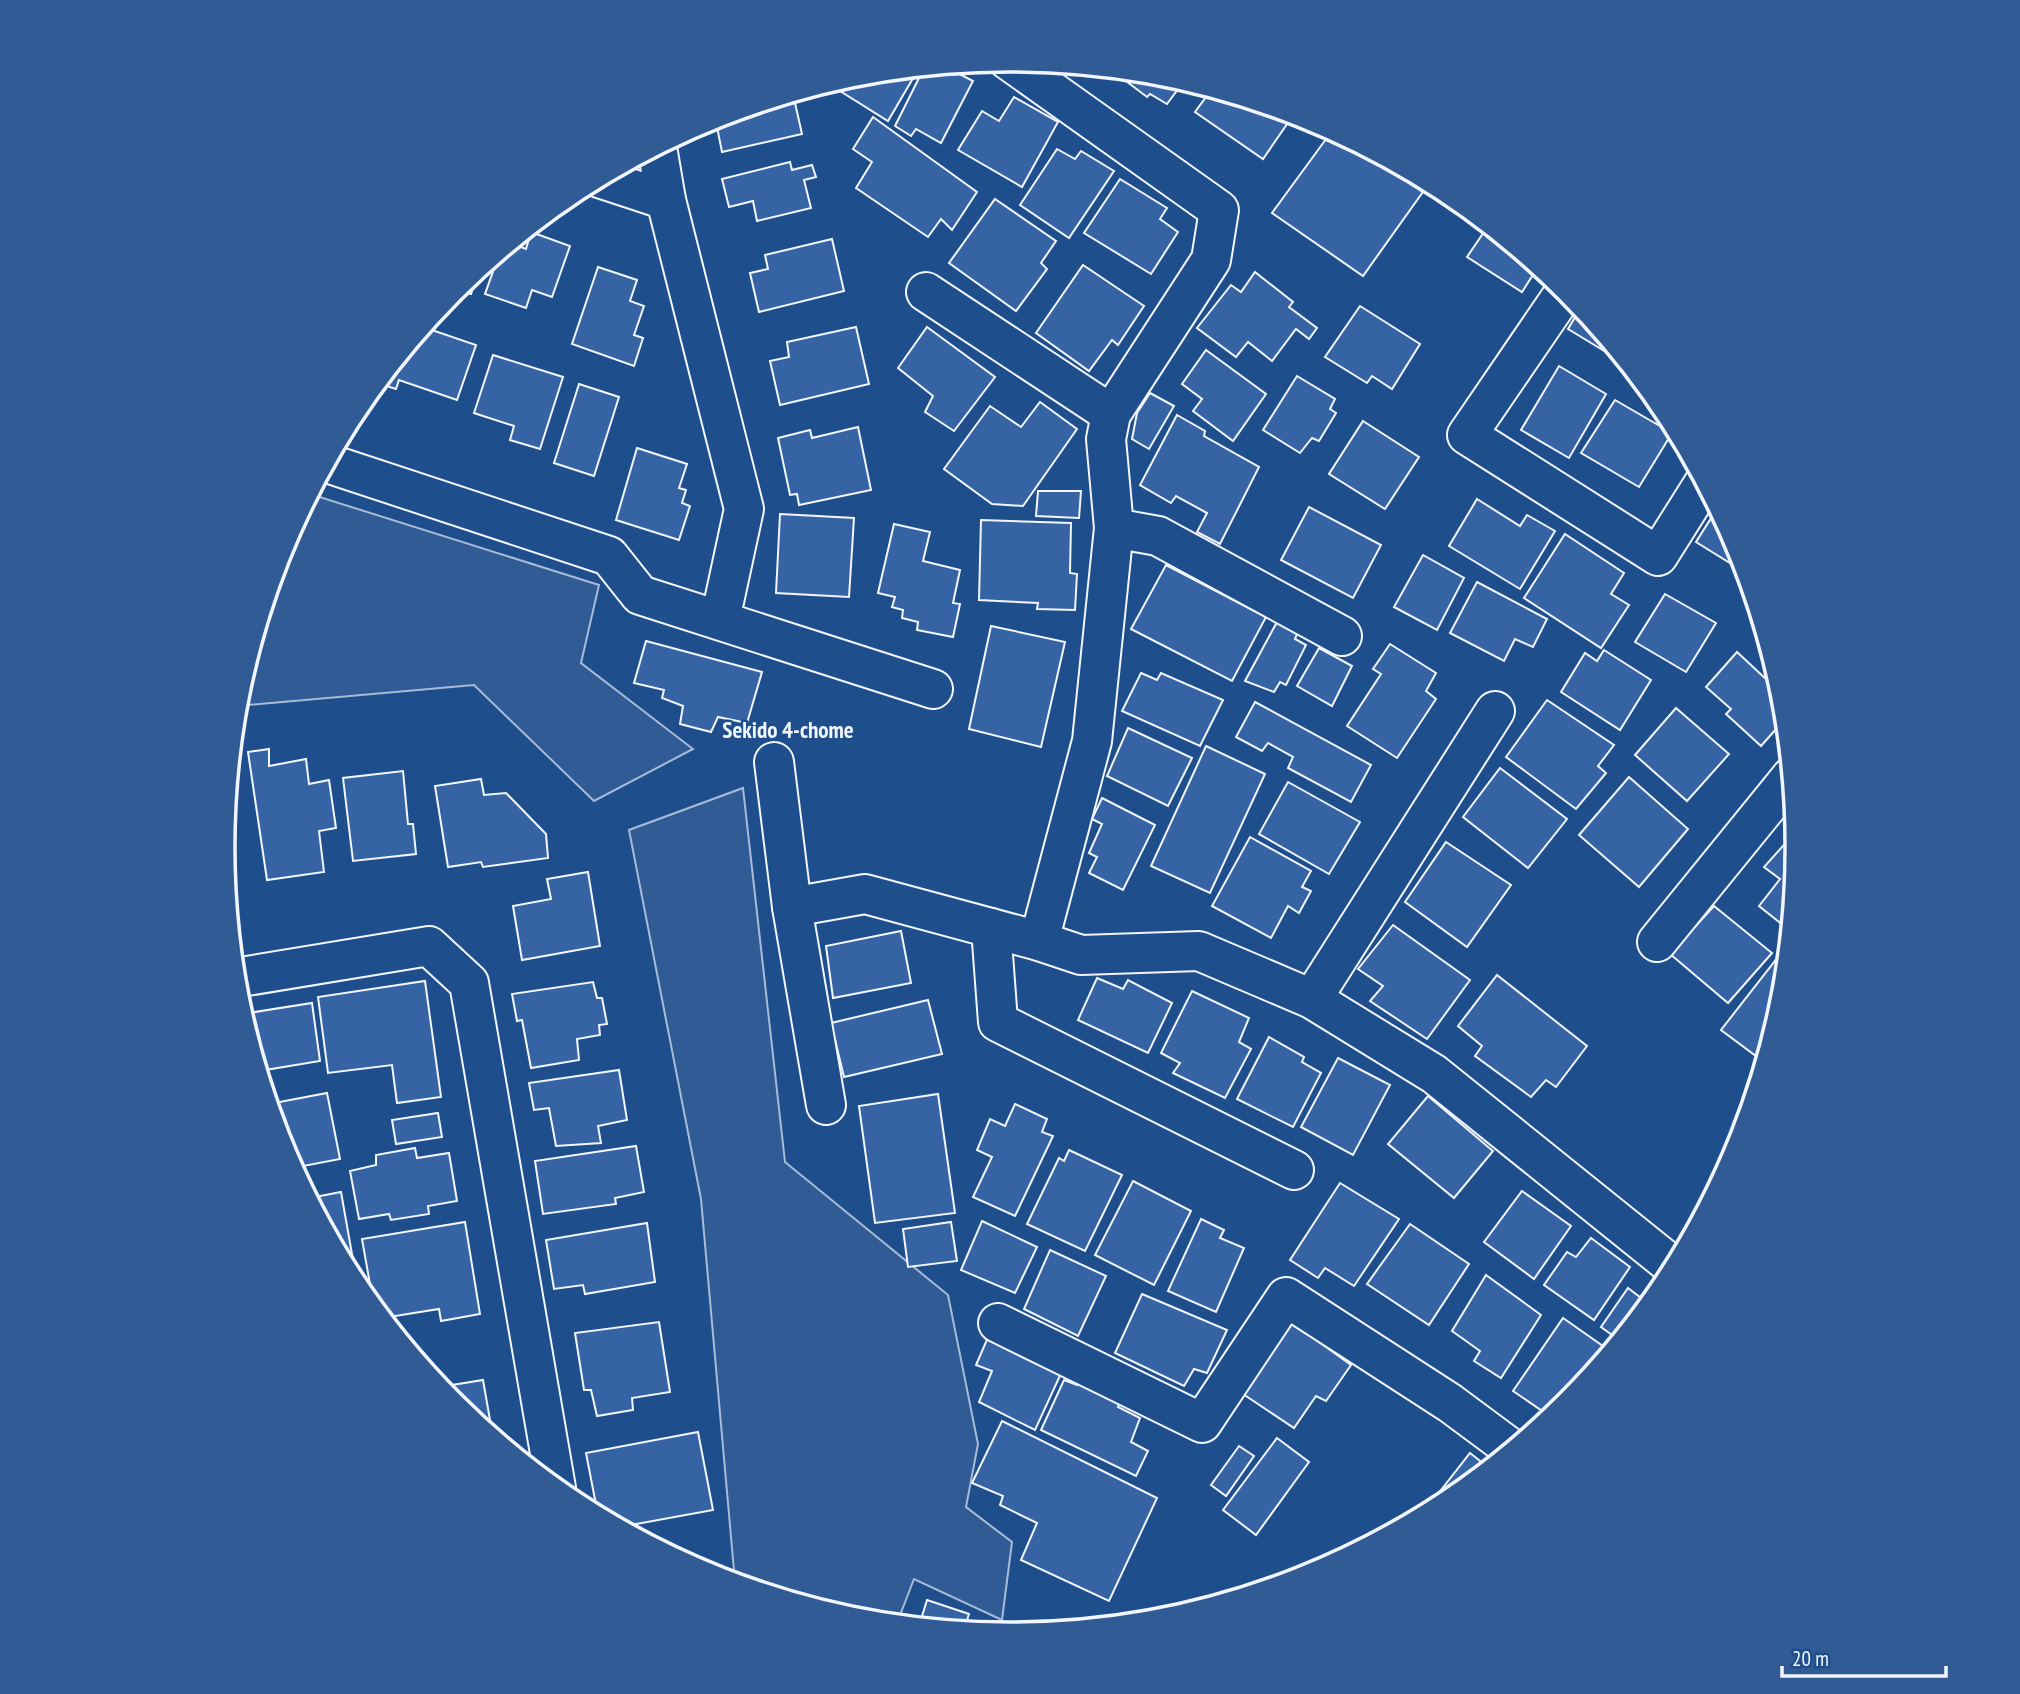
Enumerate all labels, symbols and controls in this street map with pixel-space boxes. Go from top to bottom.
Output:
district label: Sekido 4-chome [722,715,854,744]
scale bar [1782,1634,1946,1678]
text: 20 m [1792,1645,1829,1672]

